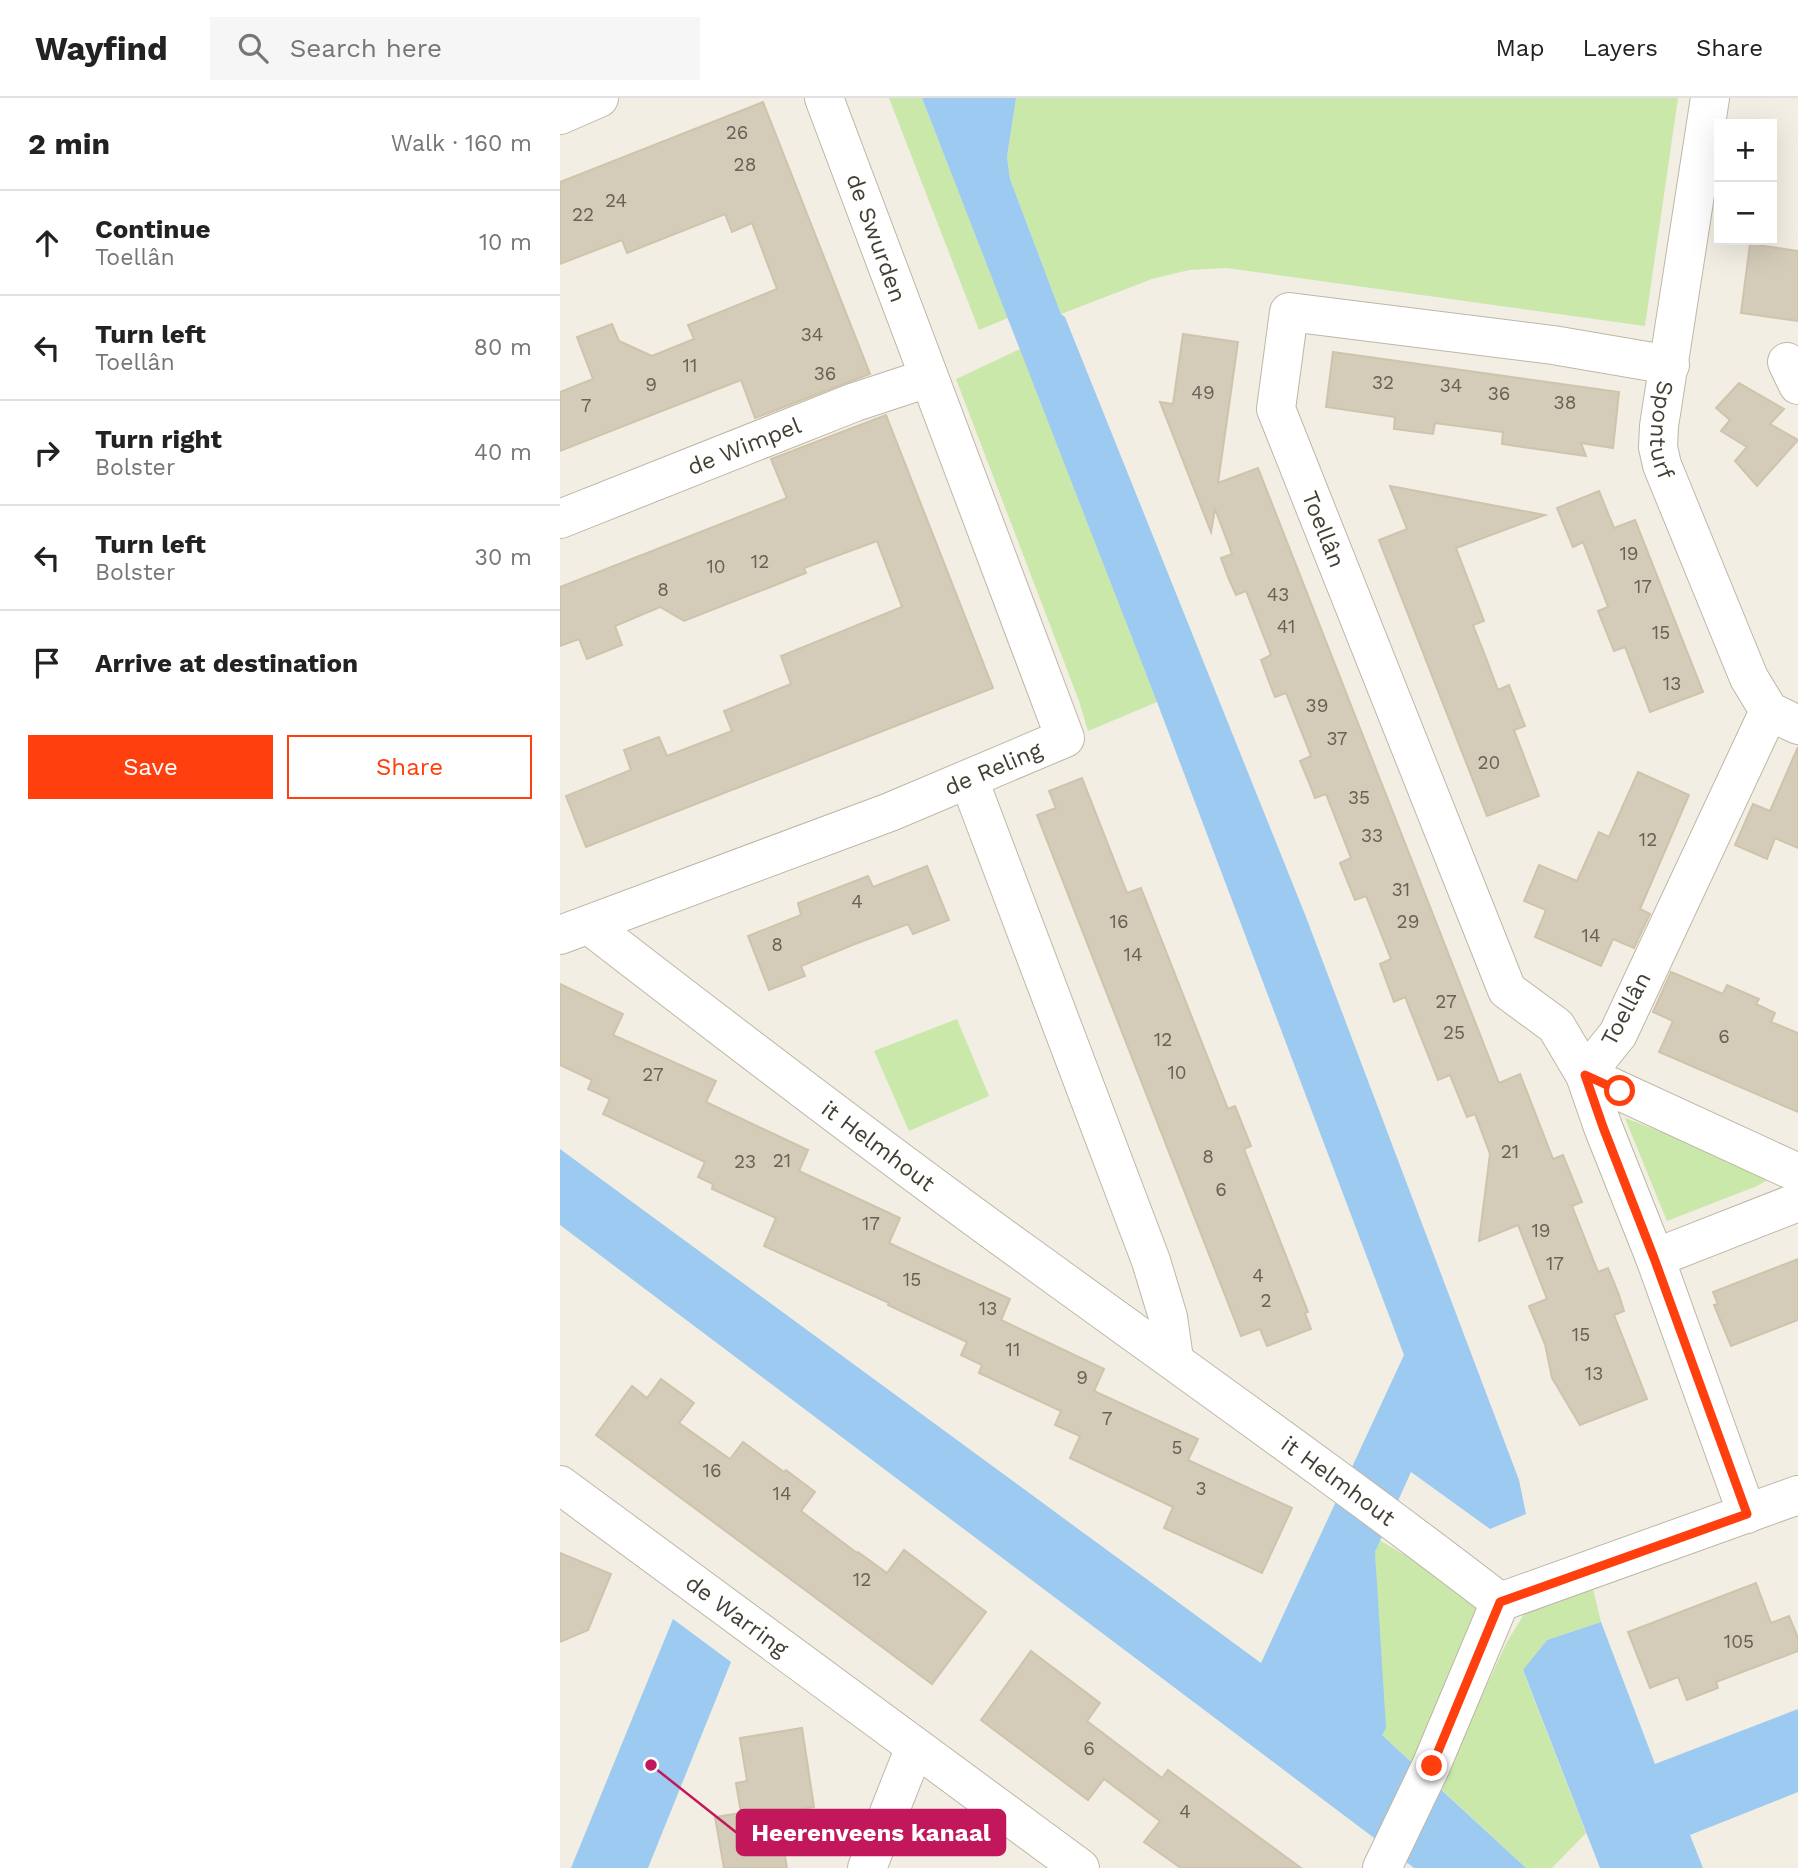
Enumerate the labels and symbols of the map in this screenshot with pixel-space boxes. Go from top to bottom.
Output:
house number: 26 [726,121,748,144]
house number: 28 [734,153,756,176]
street label: de Swurden [840,170,912,306]
house number: 24 [605,189,627,212]
house number: 22 [572,203,594,226]
house number: 34 [801,323,823,346]
house number: 11 [683,354,697,377]
house number: 36 [814,362,836,385]
house number: 32 [1372,371,1394,394]
house number: 9 [645,373,657,396]
house number: 34 [1440,374,1462,397]
street label: Sponturf [1644,379,1680,483]
house number: 49 [1191,381,1215,404]
house number: 36 [1488,382,1510,405]
house number: 38 [1554,391,1576,414]
house number: 7 [581,394,591,417]
street label: de Wimpel [683,411,805,481]
street label: Toellân [1297,487,1351,571]
house number: 19 [1619,542,1639,565]
house number: 12 [751,550,769,573]
house number: 10 [706,555,726,578]
house number: 17 [1634,575,1652,598]
house number: 8 [657,578,669,601]
house number: 43 [1267,583,1289,606]
house number: 41 [1277,615,1295,638]
house number: 15 [1652,621,1670,644]
house number: 13 [1663,672,1681,695]
house number: 39 [1306,694,1328,717]
house number: 37 [1327,727,1347,750]
street label: de Reling [940,736,1047,801]
house number: 20 [1478,751,1500,774]
house number: 35 [1348,786,1370,809]
house number: 33 [1361,824,1383,847]
house number: 12 [1639,828,1657,851]
house number: 31 [1392,878,1410,901]
house number: 4 [851,890,863,913]
house number: 16 [1110,910,1128,933]
house number: 29 [1397,910,1419,933]
house number: 14 [1581,924,1601,947]
house number: 8 [771,933,783,956]
house number: 14 [1123,943,1143,966]
street label: Toellân [1595,967,1657,1051]
house number: 27 [1435,990,1457,1013]
house number: 25 [1443,1021,1465,1044]
house number: 6 [1718,1025,1730,1048]
house number: 12 [1154,1028,1172,1051]
house number: 10 [1167,1061,1187,1084]
house number: 27 [642,1063,664,1086]
route start [1604,1075,1635,1106]
street label: it Helmhout [816,1095,941,1197]
house number: 21 [1501,1140,1519,1163]
house number: 8 [1202,1145,1214,1168]
house number: 21 [773,1149,791,1172]
house number: 23 [734,1150,756,1173]
house number: 6 [1215,1178,1227,1201]
house number: 17 [862,1212,880,1235]
house number: 19 [1531,1219,1551,1242]
house number: 17 [1546,1252,1564,1275]
house number: 4 [1252,1264,1264,1287]
house number: 15 [903,1268,921,1291]
house number: 2 [1260,1289,1272,1312]
house number: 13 [979,1297,997,1320]
house number: 15 [1572,1323,1590,1346]
house number: 11 [1006,1338,1020,1361]
house number: 13 [1585,1362,1603,1385]
house number: 9 [1076,1366,1088,1389]
house number: 7 [1102,1407,1112,1430]
street label: it Helmhout [1276,1430,1401,1532]
house number: 5 [1171,1436,1183,1459]
house number: 16 [703,1459,721,1482]
house number: 3 [1195,1477,1207,1500]
house number: 14 [772,1482,792,1505]
house number: 12 [853,1568,871,1591]
street label: de Warring [681,1569,794,1663]
house number: 105 [1724,1630,1754,1653]
house number: 6 [1083,1737,1095,1760]
route end [1416,1750,1447,1781]
house number: 4 [1179,1800,1191,1823]
callout: Heerenveens kanaal [737,1810,1005,1855]
text: Heerenveens kanaal [751,1819,991,1847]

